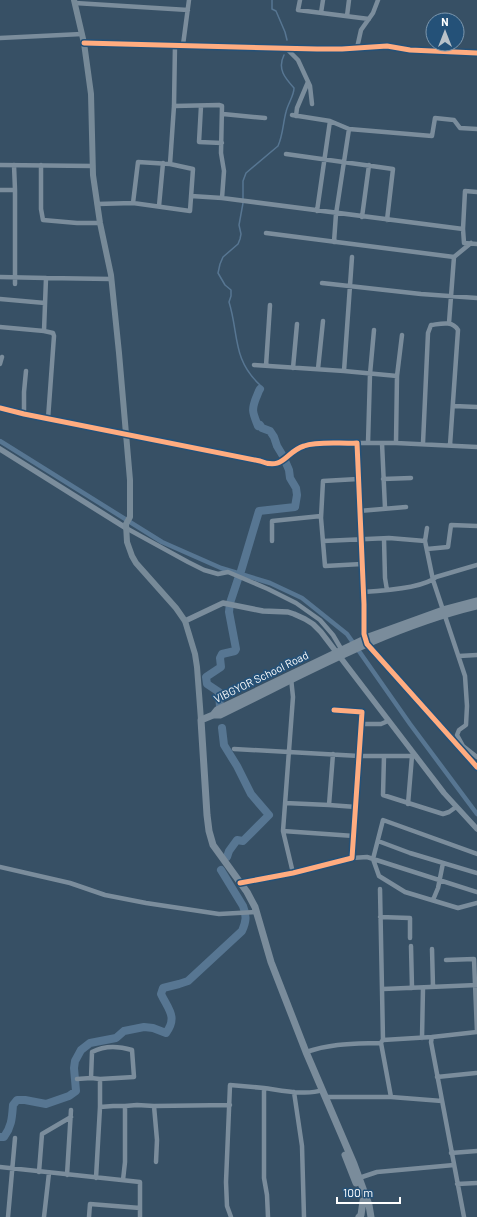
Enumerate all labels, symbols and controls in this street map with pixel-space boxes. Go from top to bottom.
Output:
north arrow [425,12,465,52]
text: N [441,15,449,28]
street label: VIBGYOR School Road [211,648,310,705]
scale bar [337,1179,400,1205]
text: 100 m [343,1185,373,1199]

